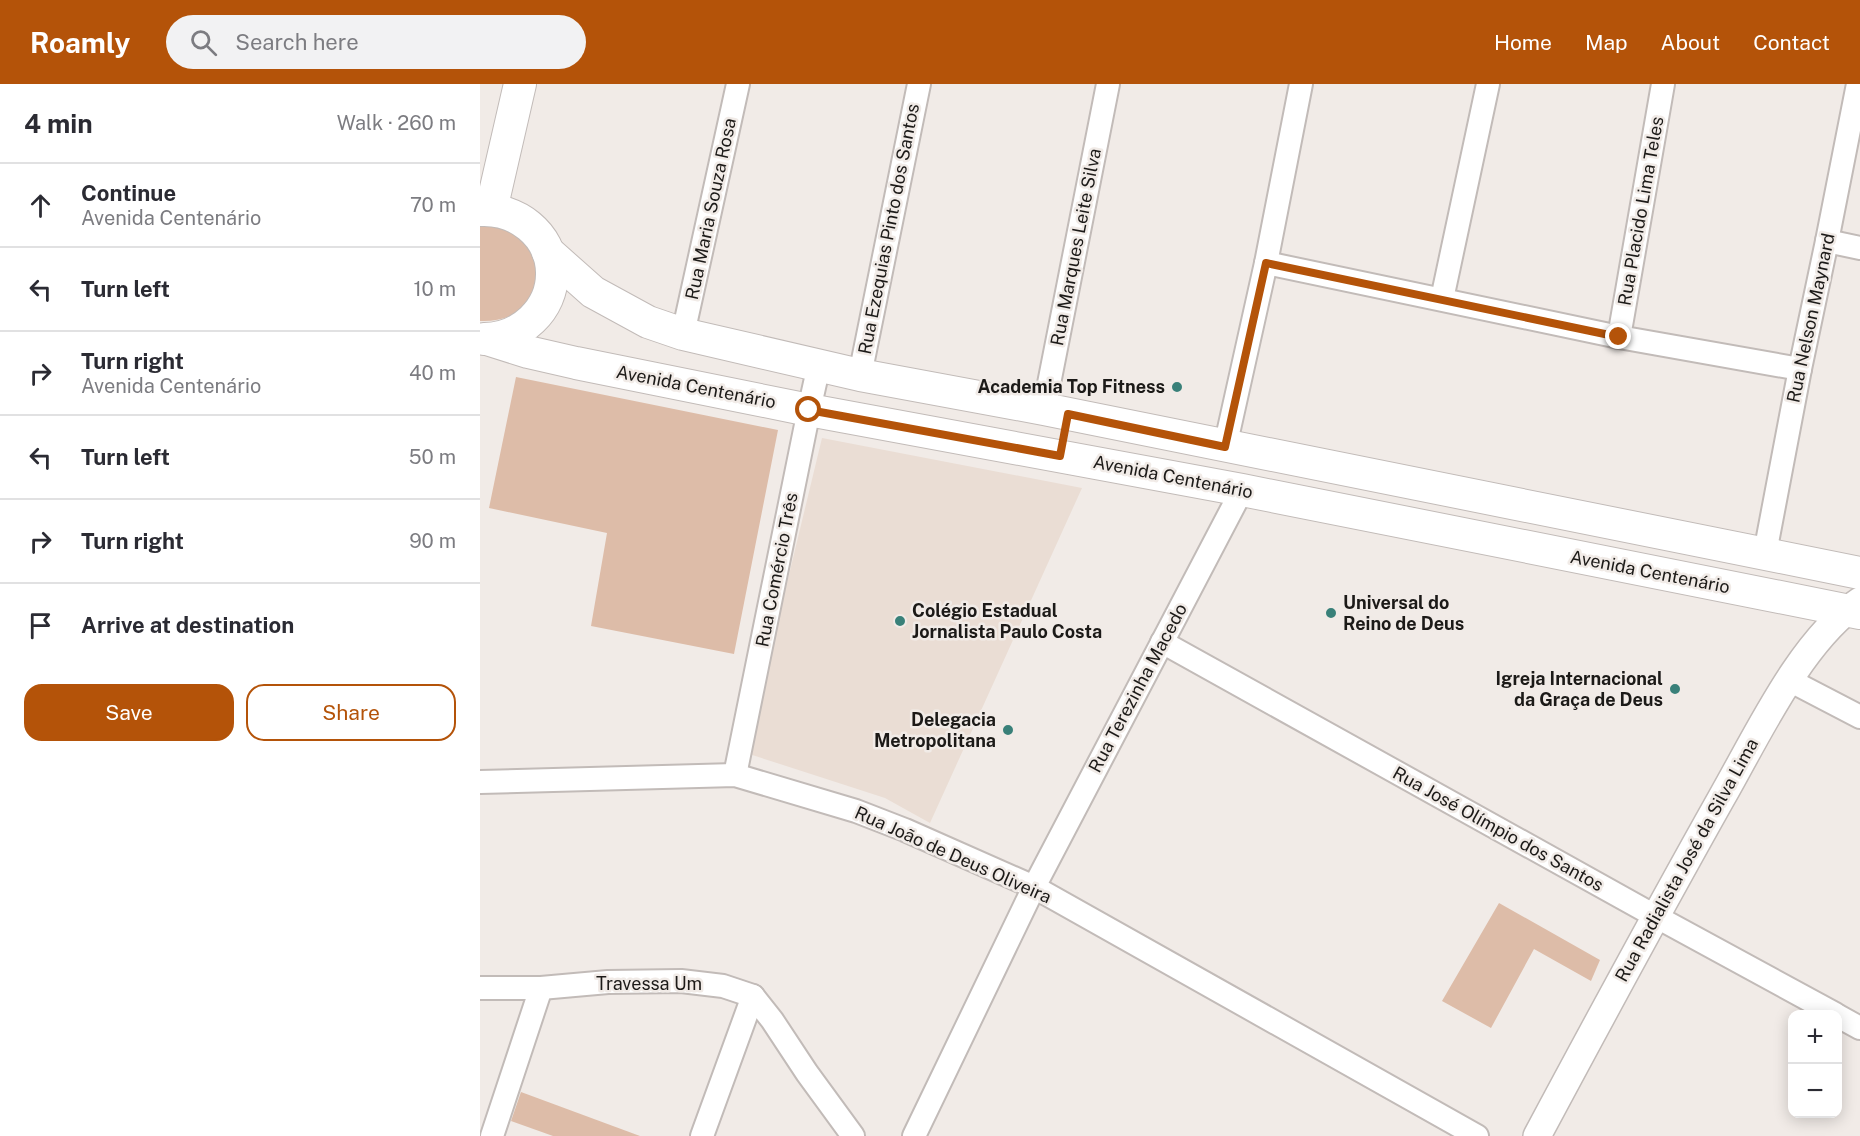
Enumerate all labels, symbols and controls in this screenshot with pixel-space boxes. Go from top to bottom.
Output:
search box [166,15,586,69]
text: Roamly [30,26,130,59]
icon: search [187,26,220,59]
text: Search here [235,29,359,55]
text: Home [1494,30,1552,55]
text: Map [1585,30,1628,55]
text: About [1661,30,1720,55]
text: Contact [1753,30,1830,55]
street label: Rua Ezequias Pinto dos Santos [854,102,923,356]
text: 4 min [24,108,93,139]
text: Walk · 260 m [337,111,456,135]
street label: Rua Placido Lima Teles [1614,115,1667,307]
street label: Rua Maria Souza Rosa [681,116,740,302]
street label: Rua Marques Leite Silva [1046,146,1105,347]
text: Continue [81,180,176,206]
icon: ahead [24,189,57,222]
text: 70 m [410,193,456,217]
text: Avenida Centenário [81,206,261,230]
street label: Rua Nelson Maynard [1782,231,1839,405]
icon: left [24,273,57,306]
text: Turn left [81,276,170,302]
text: 10 m [413,277,456,301]
route end [1605,323,1631,349]
text: Turn right [81,348,184,374]
icon: right [24,357,57,390]
text: 40 m [409,361,456,385]
street label: Avenida Centenário [614,361,778,412]
text: Avenida Centenário [81,374,261,398]
place label: Academia Top Fitness [977,376,1165,397]
marker: Academia Top Fitness [1170,380,1184,394]
route start [795,396,821,422]
icon: left [24,441,57,474]
text: Turn left [81,444,170,470]
text: 50 m [409,445,456,469]
street label: Avenida Centenário [1091,451,1255,502]
street label: Rua Comércio Três [751,491,802,649]
icon: right [24,525,57,558]
text: Turn right [81,528,184,554]
text: 90 m [409,529,456,553]
street label: Avenida Centenário [1568,546,1732,597]
place label: Universal do Reino de Deus [1343,592,1464,634]
place label: Colégio Estadual Jornalista Paulo Costa [912,600,1102,642]
street label: Rua Terezinha Macedo [1084,600,1191,776]
marker: Universal do Reino de Deus [1324,606,1338,620]
icon: arrive [24,609,57,642]
text: Arrive at destination [81,612,294,638]
marker: Colégio Estadual Jornalista Paulo Costa [893,614,907,628]
place label: Igreja Internacional da Graça de Deus [1496,668,1663,710]
marker: Igreja Internacional da Graça de Deus [1668,682,1682,696]
button: Save [24,684,234,741]
button: Share [246,684,456,741]
place label: Delegacia Metropolitana [874,709,996,751]
marker: Delegacia Metropolitana [1001,723,1015,737]
street label: Rua Radialista José da Silva Lima [1611,734,1762,985]
street label: Rua José Olímpio dos Santos [1389,762,1607,895]
street label: Rua João de Deus Oliveira [852,802,1055,907]
street label: Travessa Um [596,973,702,994]
map controls [1788,1010,1842,1118]
button: + [1788,1010,1842,1064]
button: − [1788,1064,1842,1118]

